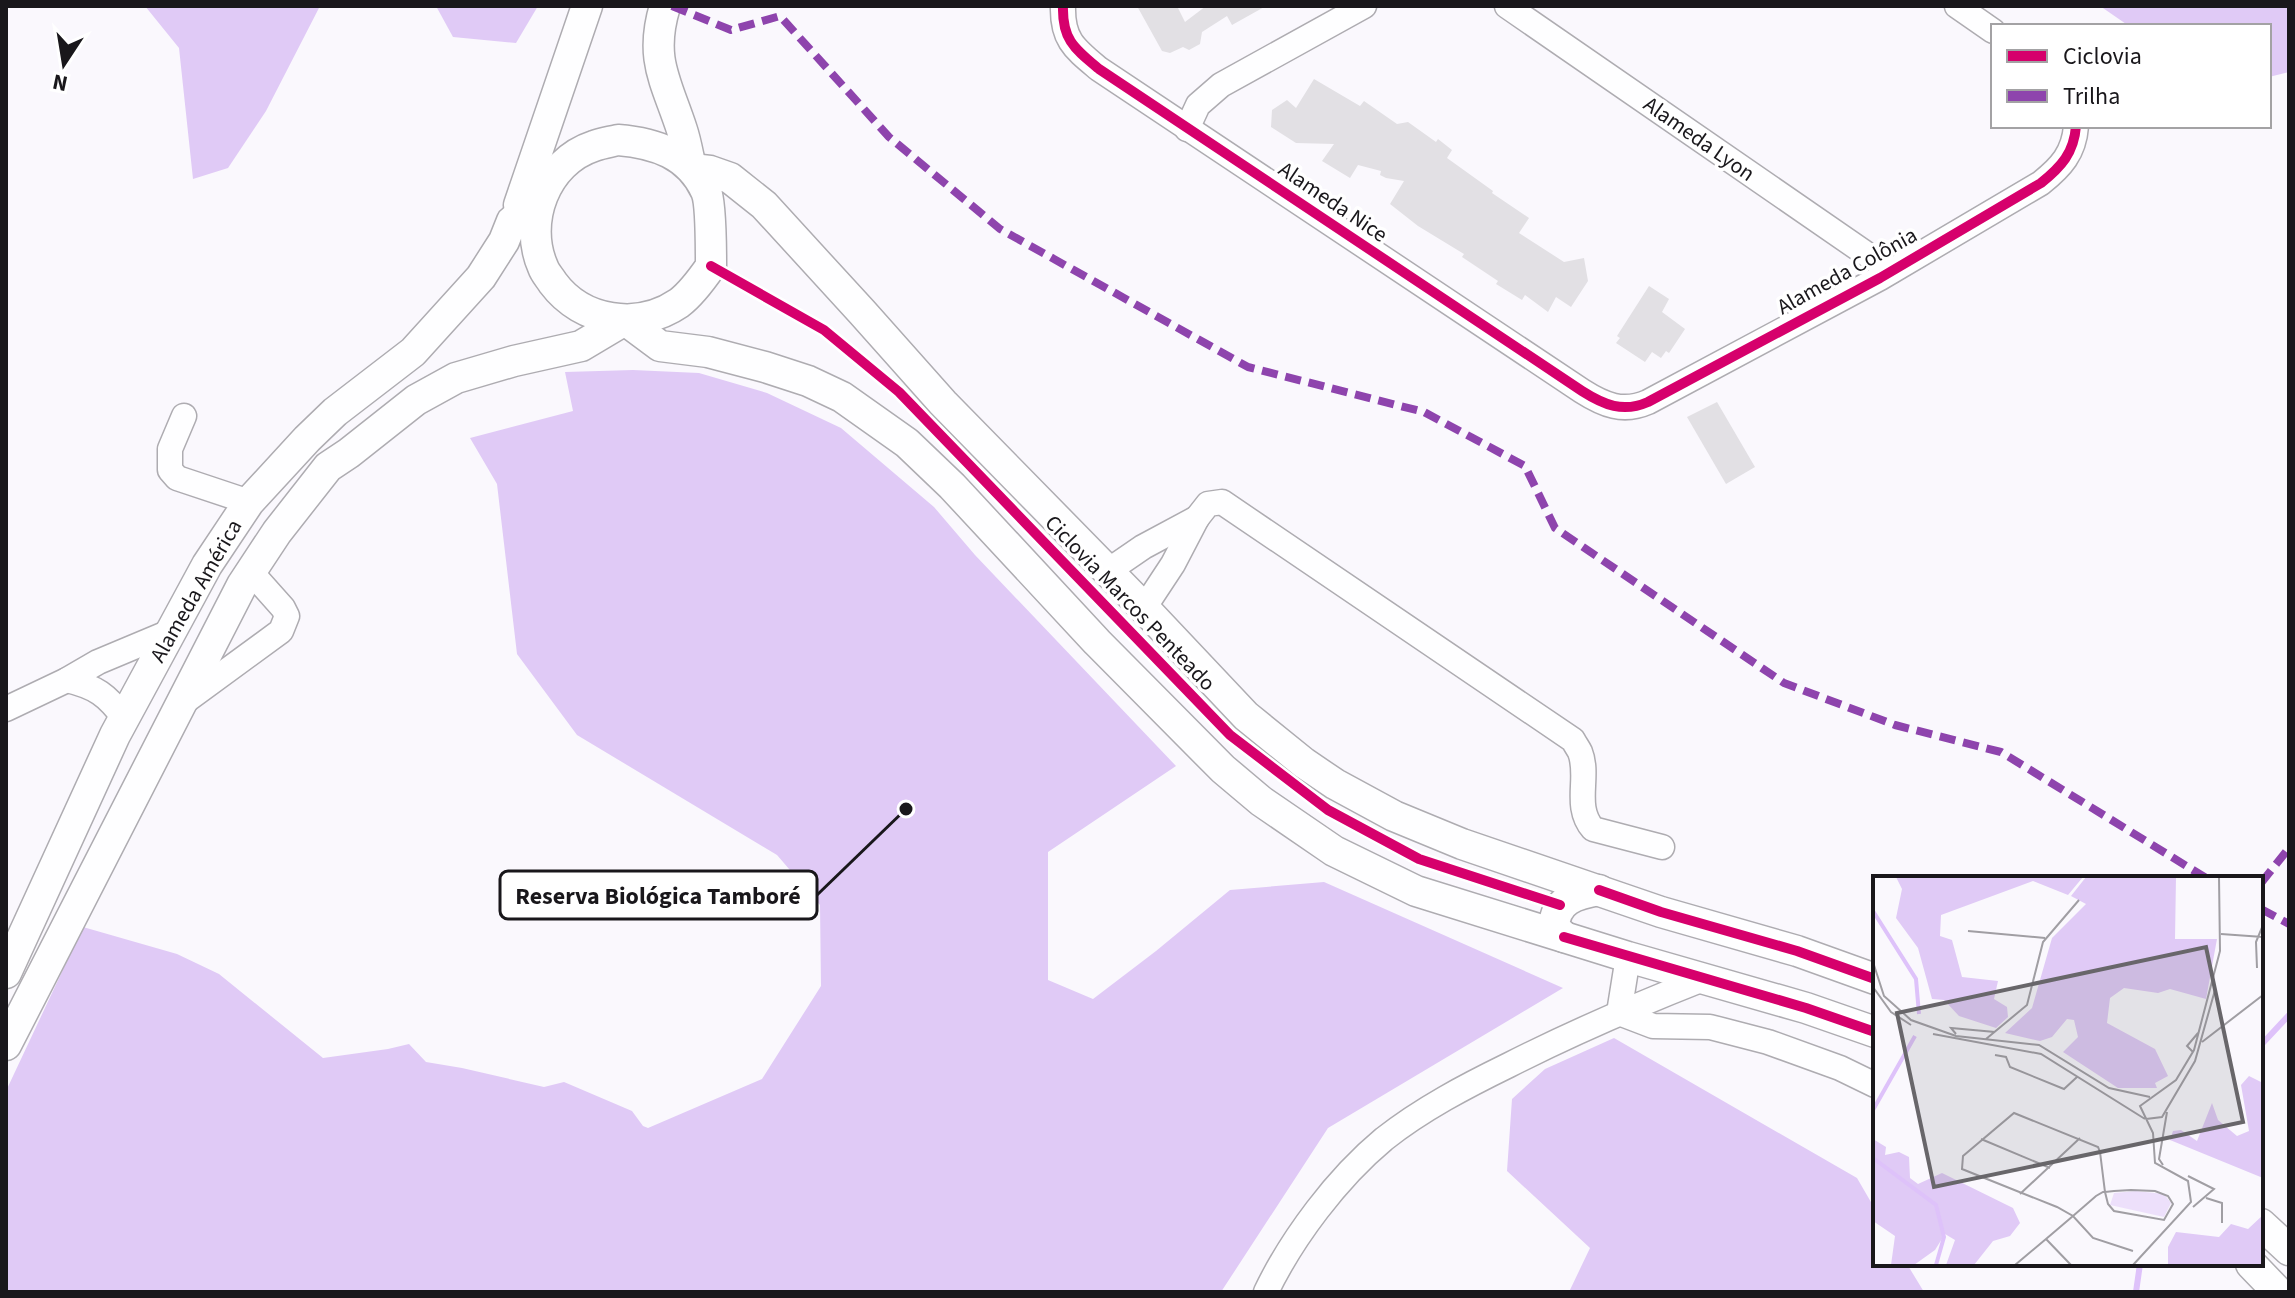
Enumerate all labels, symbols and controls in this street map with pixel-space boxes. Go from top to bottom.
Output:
north arrow [24,24,104,104]
legend [1991,24,2271,128]
text: Ciclovia [2063,39,2142,74]
text: N [50,65,71,100]
text: Trilha [2063,79,2120,114]
street label: Alameda Lyon [1637,89,1761,189]
street label: Alameda Nice [1272,154,1394,250]
street label: Alameda Colônia [1771,219,1923,323]
street label: Ciclovia Marcos Penteado [1037,508,1223,698]
street label: Alameda América [142,513,250,669]
callout: Reserva Biológica Tamboré [500,871,817,919]
inset map [1873,876,2263,1266]
text: Reserva Biológica Tamboré [515,879,801,914]

